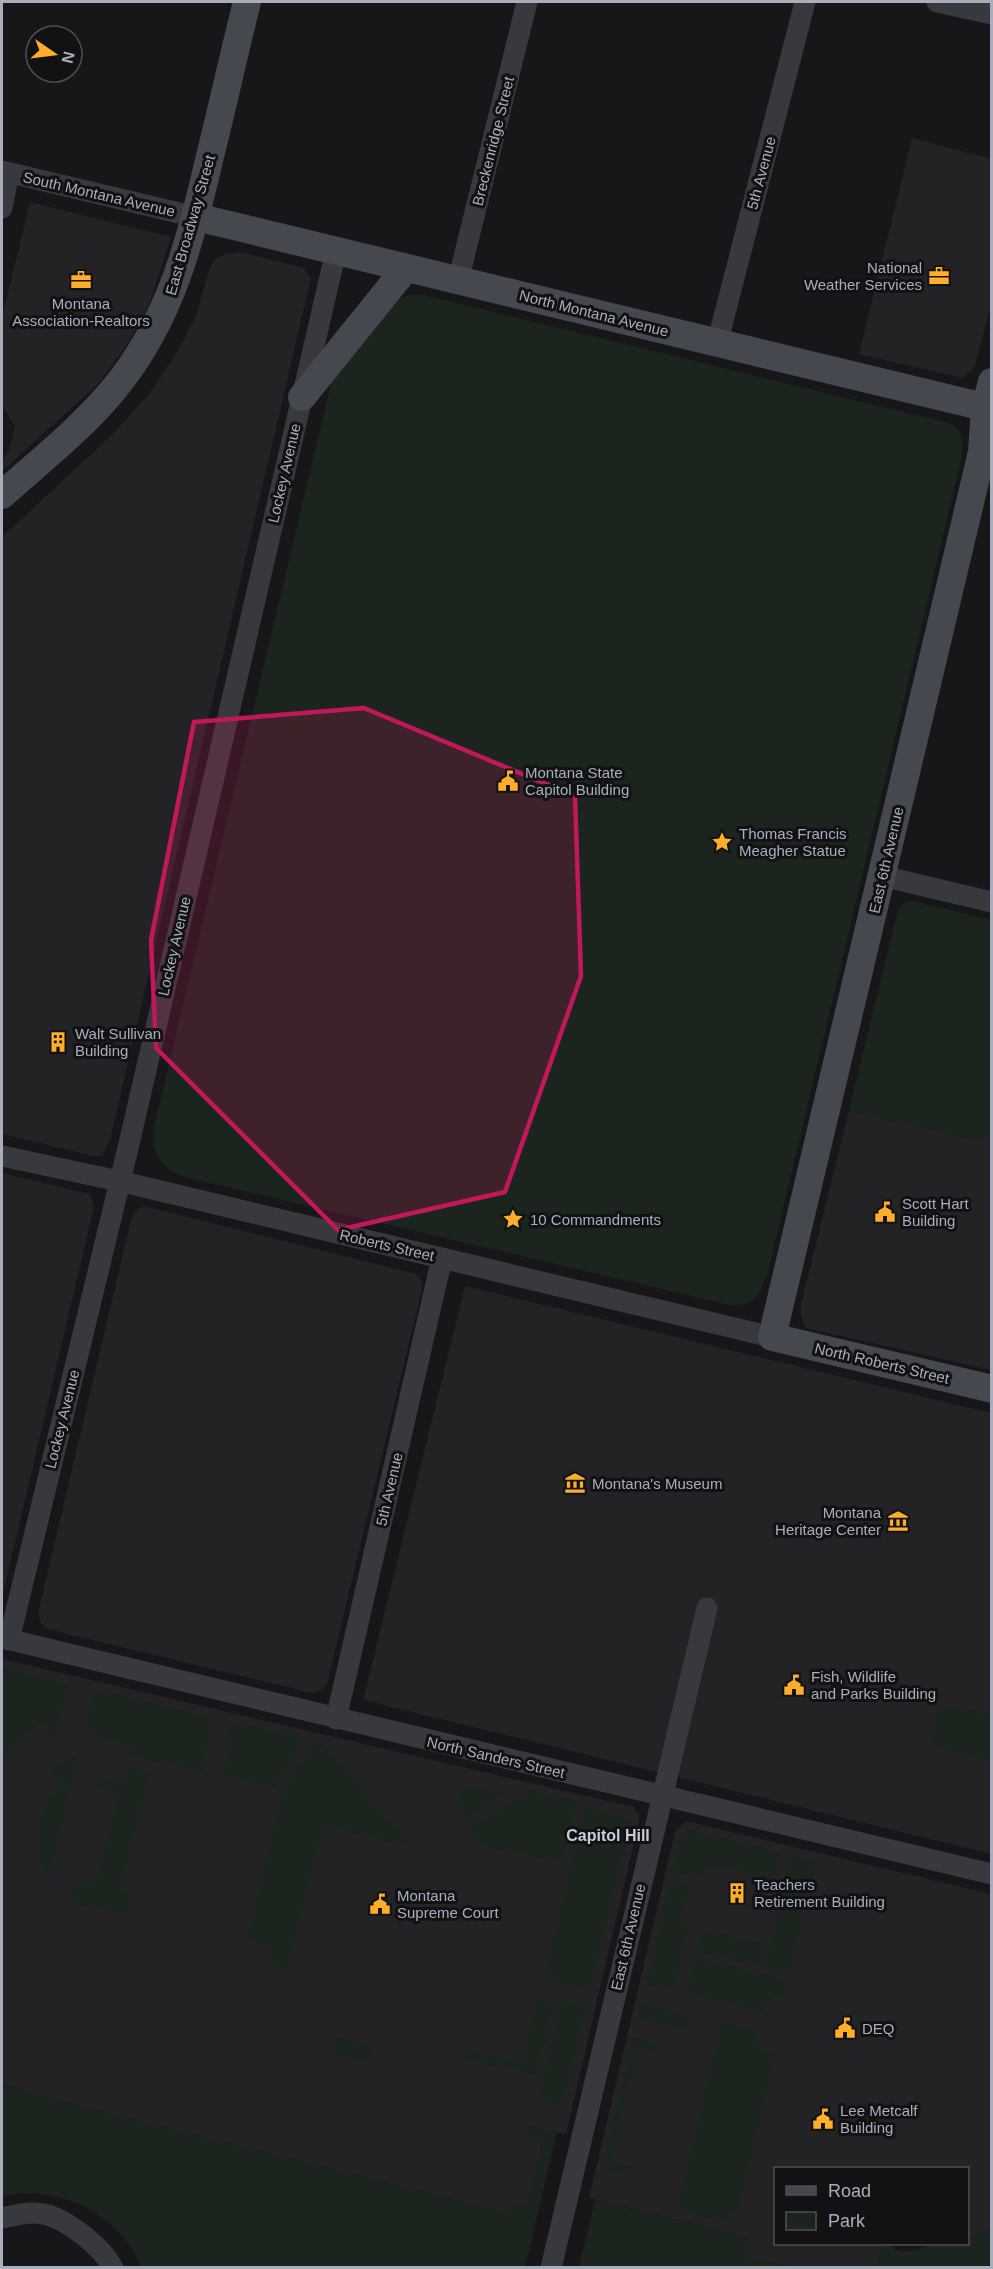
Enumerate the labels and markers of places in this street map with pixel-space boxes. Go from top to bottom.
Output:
place label: National Weather Services [804,259,922,293]
office icon: National Weather Services [927,264,951,288]
office icon: Montana Association-Realtors [69,268,93,292]
place label: Montana Association-Realtors [12,295,150,329]
place label: Montana State Capitol Building [525,764,629,798]
public building icon: Montana State Capitol Building [496,769,520,793]
place label: Thomas Francis Meagher Statue [739,825,847,859]
place icon: Thomas Francis Meagher Statue [710,830,734,854]
place label: Walt Sullivan Building [75,1025,161,1059]
building icon: Walt Sullivan Building [46,1030,70,1054]
place label: Scott Hart Building [902,1195,970,1229]
public building icon: Scott Hart Building [873,1200,897,1224]
place icon: 10 Commandments [501,1207,525,1231]
place label: 10 Commandments [530,1211,661,1228]
museum icon: Montana's Museum [563,1471,587,1495]
place label: Montana's Museum [592,1475,722,1492]
place label: Montana Heritage Center [775,1504,882,1538]
museum icon: Montana Heritage Center [886,1509,910,1533]
place label: Fish, Wildlife and Parks Building [811,1668,936,1702]
public building icon: Fish, Wildlife and Parks Building [782,1673,806,1697]
place label: Teachers Retirement Building [754,1876,885,1910]
building icon: Teachers Retirement Building [725,1881,749,1905]
place label: Montana Supreme Court [397,1887,500,1921]
public building icon: Montana Supreme Court [368,1892,392,1916]
public building icon: DEQ [833,2016,857,2040]
place label: DEQ [862,2020,895,2037]
place label: Lee Metcalf Building [840,2102,918,2136]
public building icon: Lee Metcalf Building [811,2107,835,2131]

